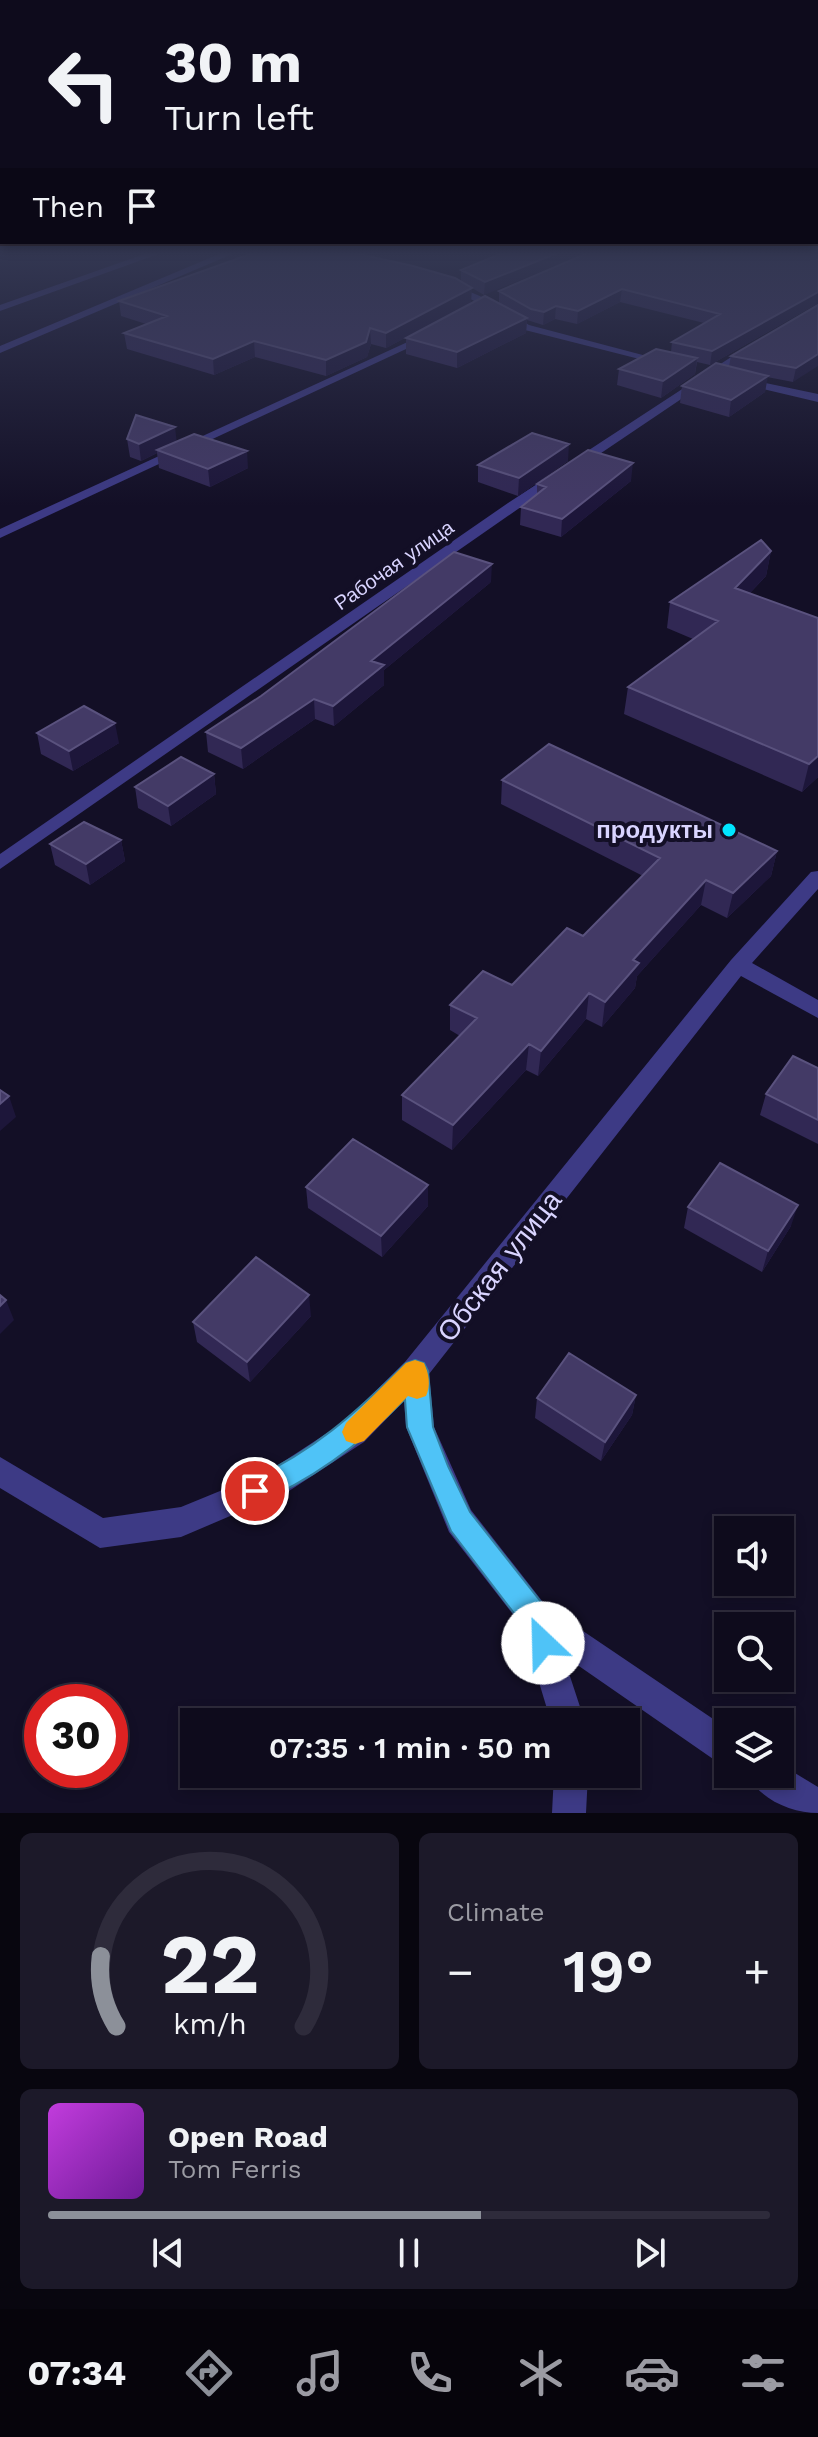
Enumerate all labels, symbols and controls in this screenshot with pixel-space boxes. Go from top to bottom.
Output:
text: 30 m [164,30,302,96]
icon: left [32,32,136,136]
text: Turn left [164,97,314,139]
icon: arrive [120,184,164,228]
text: Then [32,189,104,224]
street label: Рабочая улица [330,514,459,615]
place label: продукты [596,816,713,844]
marker: продукты [720,821,738,839]
street label: Обская улица [430,1184,569,1348]
pin [221,1457,289,1525]
icon: arrive [233,1469,277,1513]
map controls [714,1516,794,1788]
button: sound [714,1516,794,1596]
position arrow [501,1601,585,1685]
button: search [714,1612,794,1692]
speed limit sign: 30 [24,1684,128,1788]
button: layers [714,1708,794,1788]
text: 07:35 · 1 min · 50 m [269,1730,551,1765]
text: Climate [447,1897,545,1927]
text: 22 [160,1916,259,2013]
text: 19° [563,1936,654,2007]
text: − [447,1946,474,1998]
text: + [743,1946,770,1998]
text: km/h [173,2007,246,2041]
text: Open Road [168,2119,328,2154]
text: Tom Ferris [168,2154,301,2184]
icon: previous [146,2231,190,2275]
icon: pause [387,2231,431,2275]
icon: next [628,2231,672,2275]
icon: directions [181,2345,237,2401]
icon: music [292,2345,348,2401]
icon: phone [402,2345,458,2401]
icon: climate [513,2345,569,2401]
icon: car [624,2345,680,2401]
icon: filters [735,2345,791,2401]
text: 07:34 [27,2352,126,2394]

